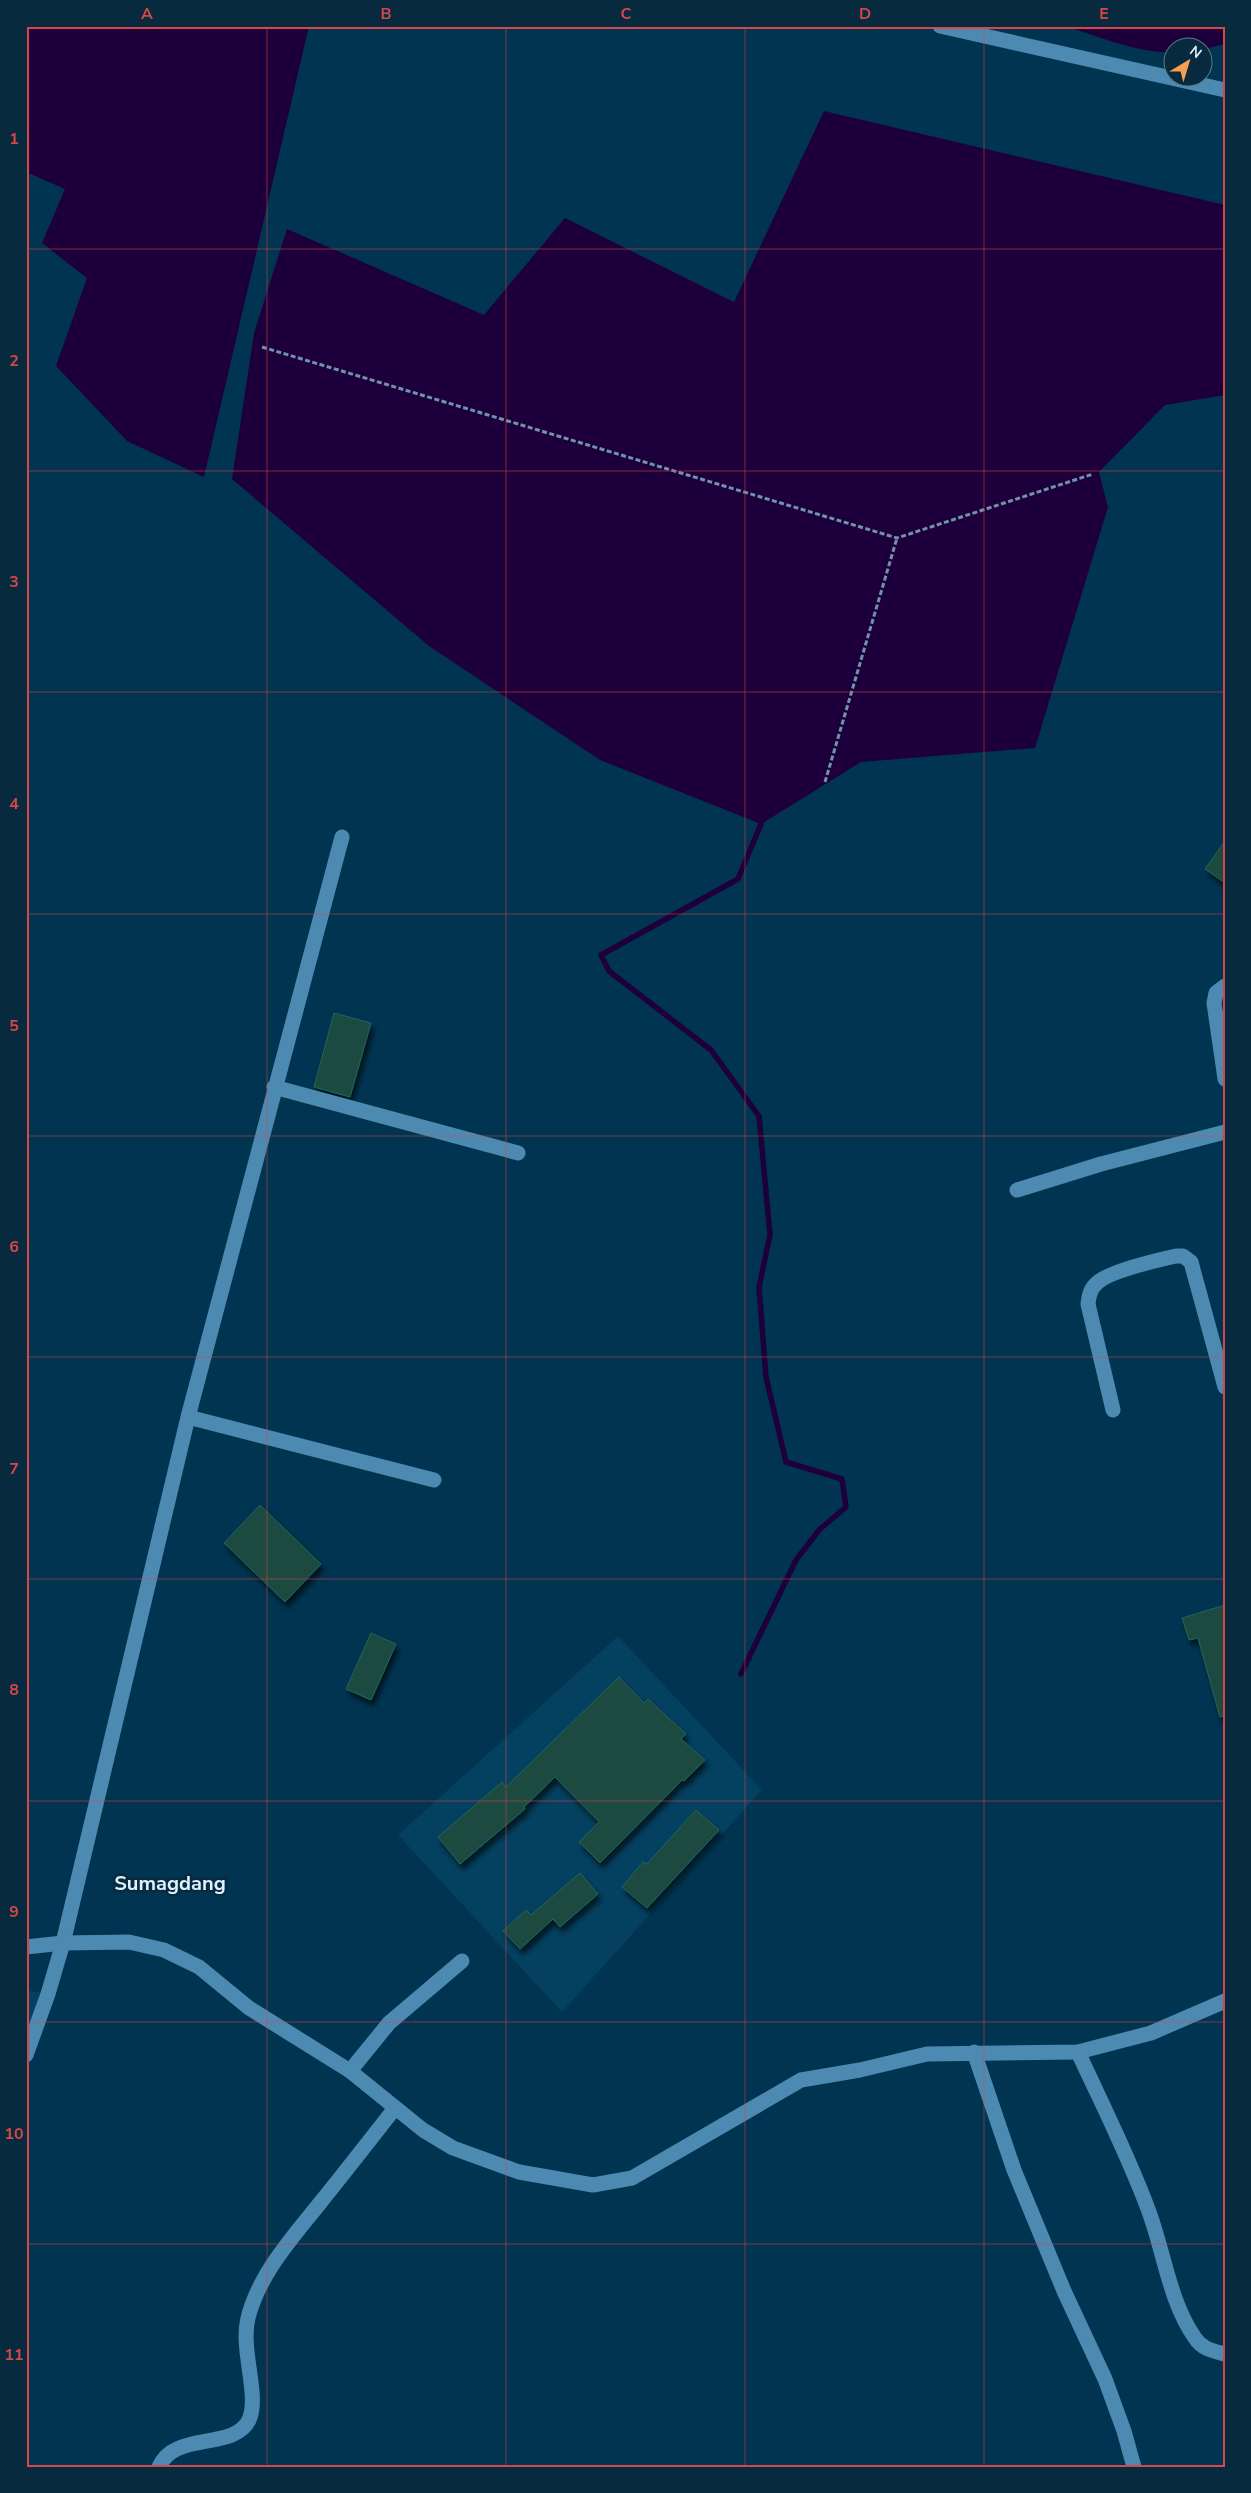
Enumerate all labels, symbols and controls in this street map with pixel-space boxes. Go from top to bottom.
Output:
text: A [141,3,153,25]
text: B [380,3,392,25]
text: C [621,3,632,25]
text: D [859,3,871,25]
text: E [1099,3,1109,25]
north arrow [1164,38,1214,88]
text: N [1186,41,1206,63]
text: 1 [9,128,19,150]
text: 2 [9,350,19,372]
text: 3 [9,571,19,593]
text: 4 [9,793,19,815]
text: 5 [9,1015,19,1037]
text: 6 [9,1236,19,1258]
text: 7 [9,1458,19,1480]
text: 8 [9,1679,19,1701]
district label: Sumagdang [114,1870,226,1897]
text: 9 [9,1901,19,1923]
text: 10 [4,2123,24,2145]
text: 11 [4,2344,24,2366]

